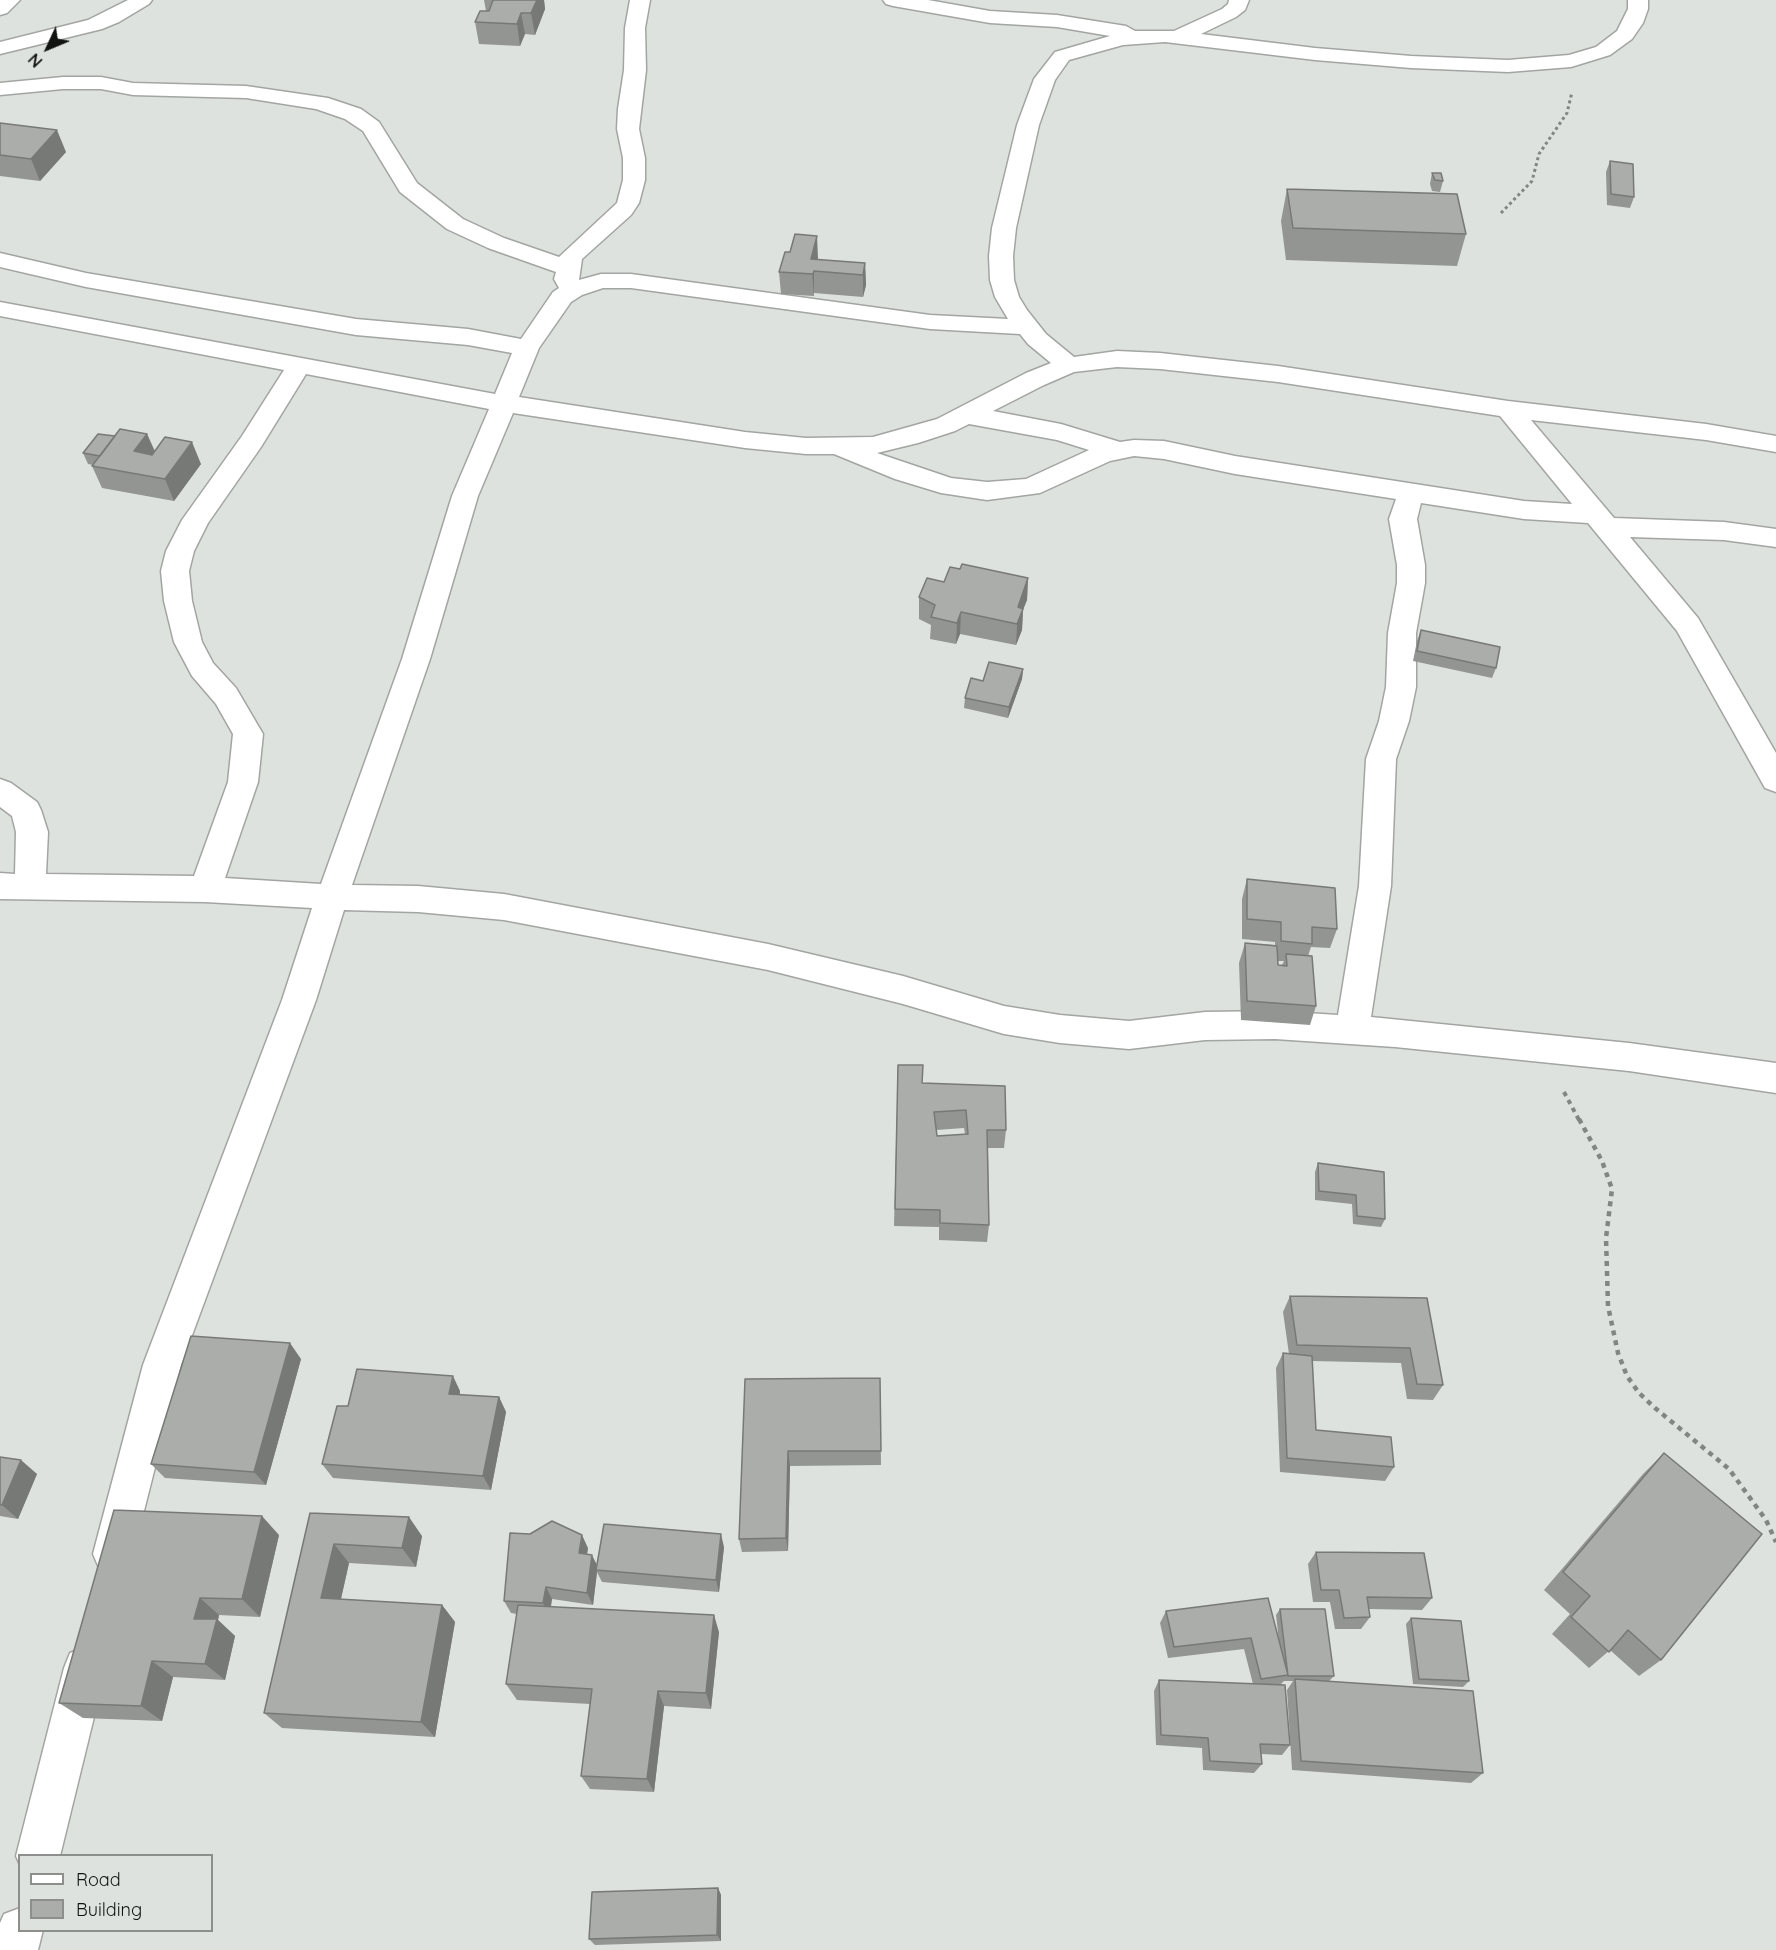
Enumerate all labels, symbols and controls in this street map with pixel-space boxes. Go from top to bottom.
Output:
north arrow [18,18,78,78]
text: N [24,49,46,72]
legend [18,1854,213,1932]
text: Road [76,1868,121,1891]
text: Building [76,1898,142,1921]

